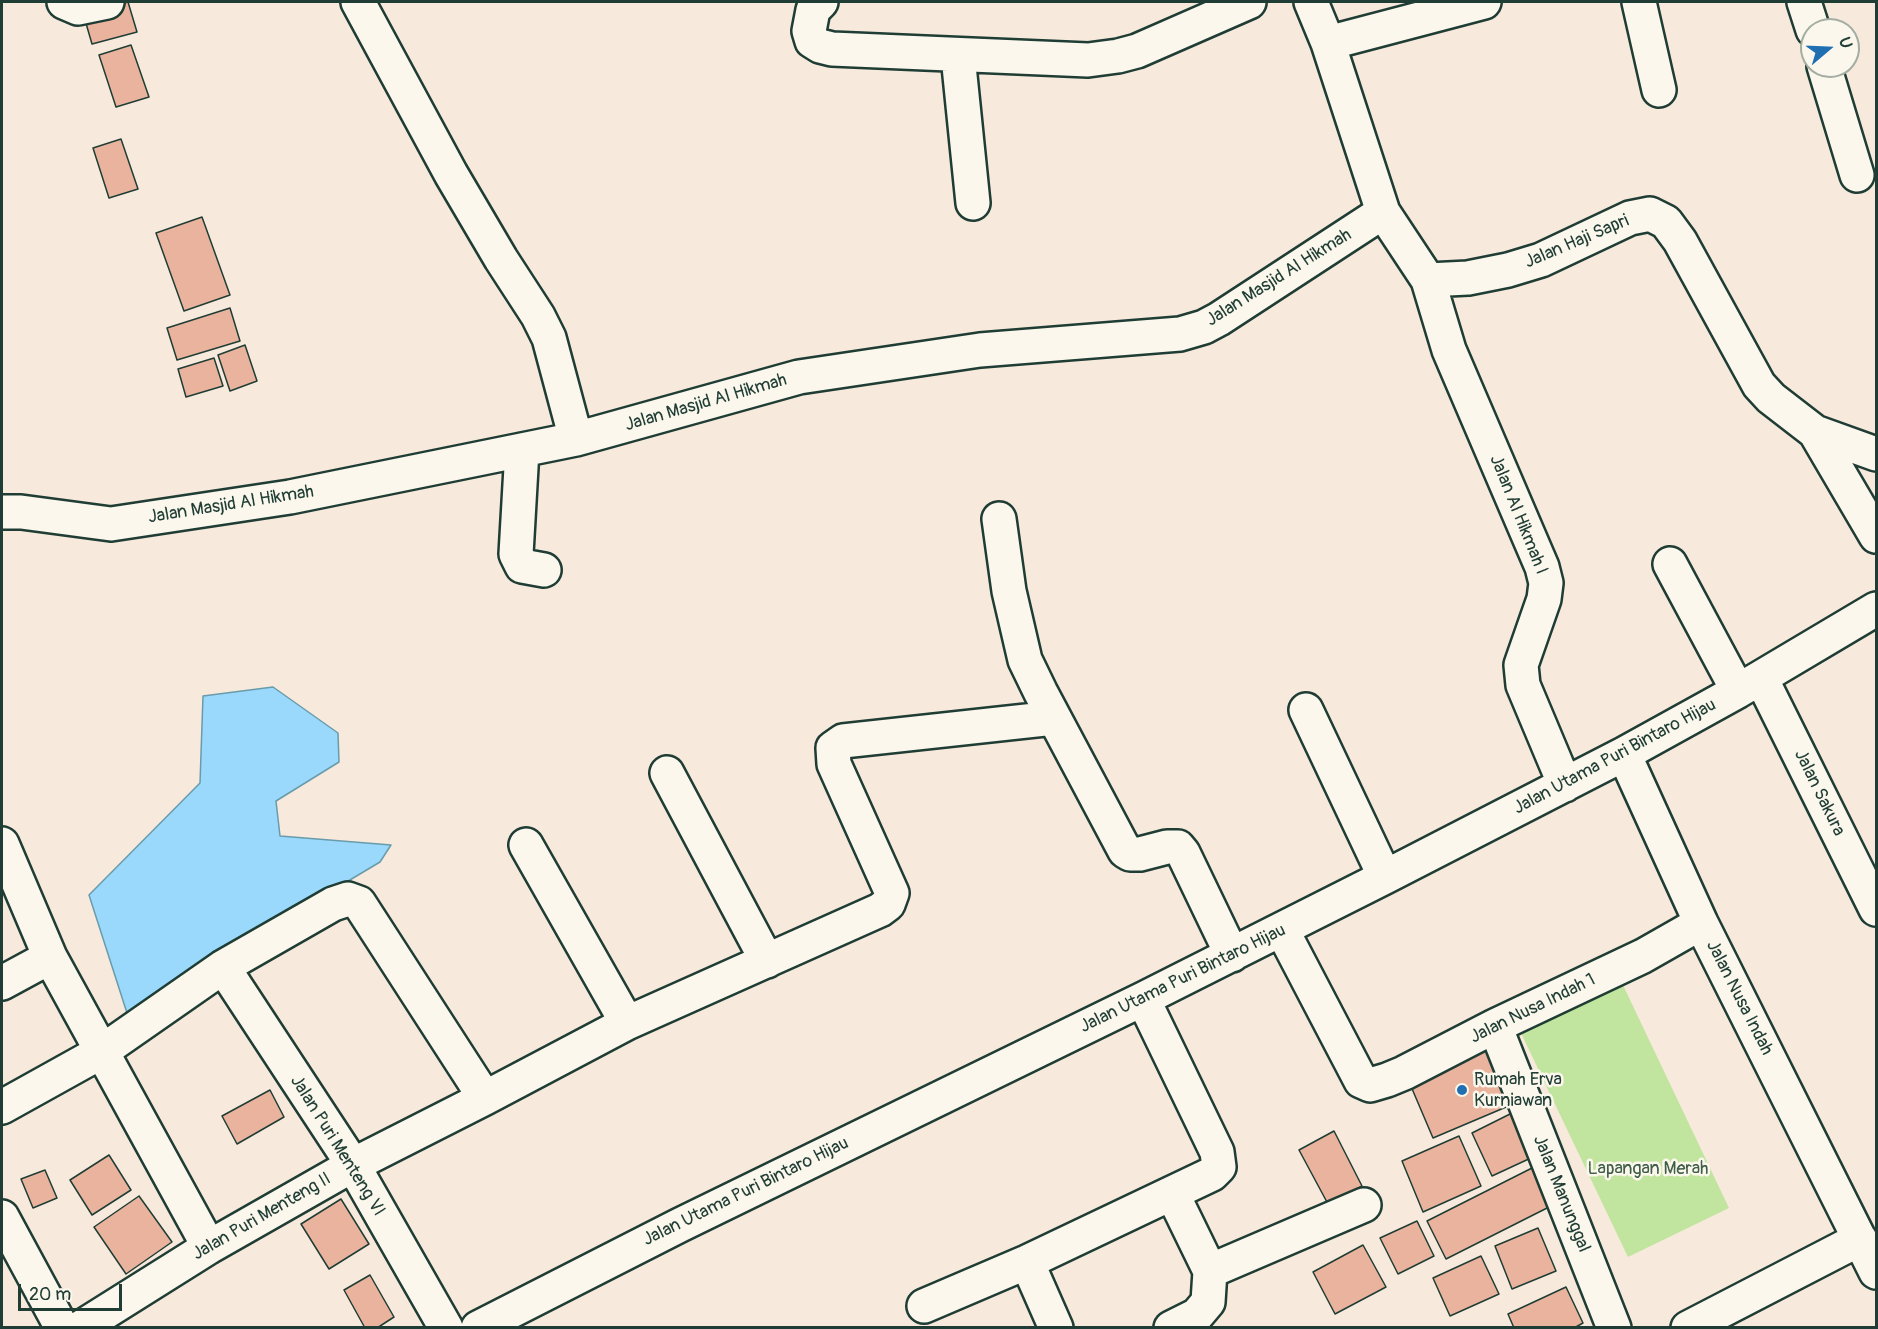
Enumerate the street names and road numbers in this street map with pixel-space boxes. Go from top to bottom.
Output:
street label: Jalan Haji Sapri [1522,210,1632,274]
street label: Jalan Masjid Al Hikmah [1202,224,1356,332]
street label: Jalan Masjid Al Hikmah [623,370,789,436]
street label: Jalan Al Hikmah I [1484,452,1552,578]
street label: Jalan Masjid Al Hikmah [147,481,315,529]
street label: Jalan Utama Puri Bintaro Hijau [1510,694,1720,820]
street label: Jalan Sakura [1789,746,1849,840]
street label: Jalan Utama Puri Bintaro Hijau [1077,920,1289,1038]
street label: Jalan Nusa Indah [1701,937,1777,1059]
street label: Jalan Nusa Indah 1 [1467,969,1599,1049]
street label: Jalan Puri Menteng VI [285,1072,389,1220]
street label: Jalan Manunggal [1528,1132,1594,1256]
street label: Jalan Utama Puri Bintaro Hijau [640,1133,852,1251]
street label: Jalan Puri Menteng II [189,1169,335,1265]

